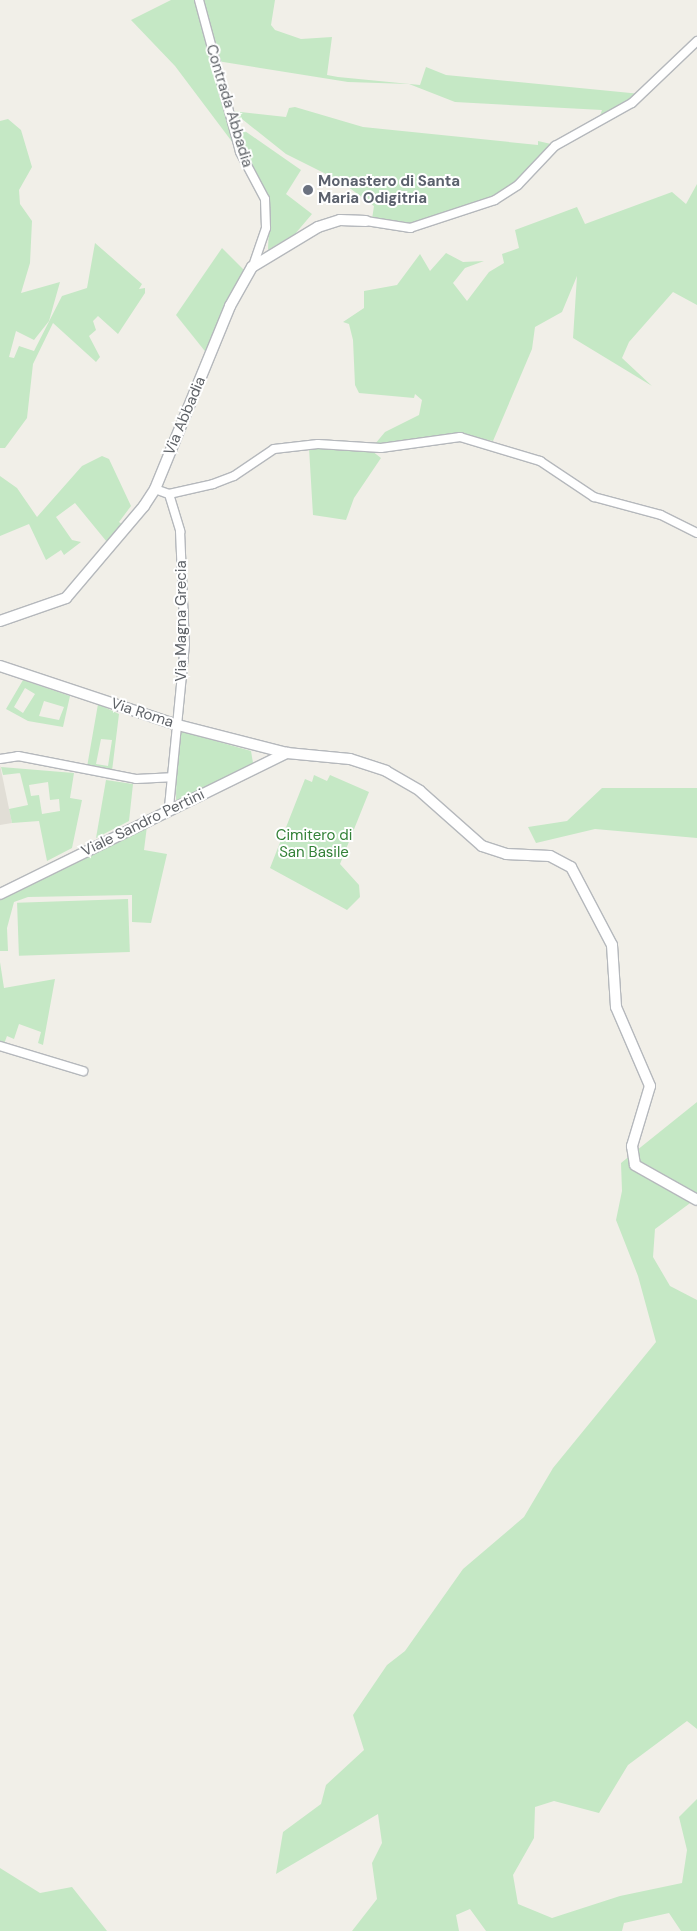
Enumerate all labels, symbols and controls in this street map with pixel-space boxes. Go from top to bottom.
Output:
street label: Contrada Abbadia [202,42,256,170]
place label: Monastero di Santa Maria Odigitria [318,172,460,207]
marker: Monastero di Santa Maria Odigitria [302,184,314,196]
street label: Via Abbadia [160,374,210,458]
street label: Via Magna Grecia [173,560,191,682]
street label: Via Roma [108,694,176,732]
street label: Viale Sandro Pertini [79,785,207,861]
park label: Cimitero di San Basile [276,826,352,861]

